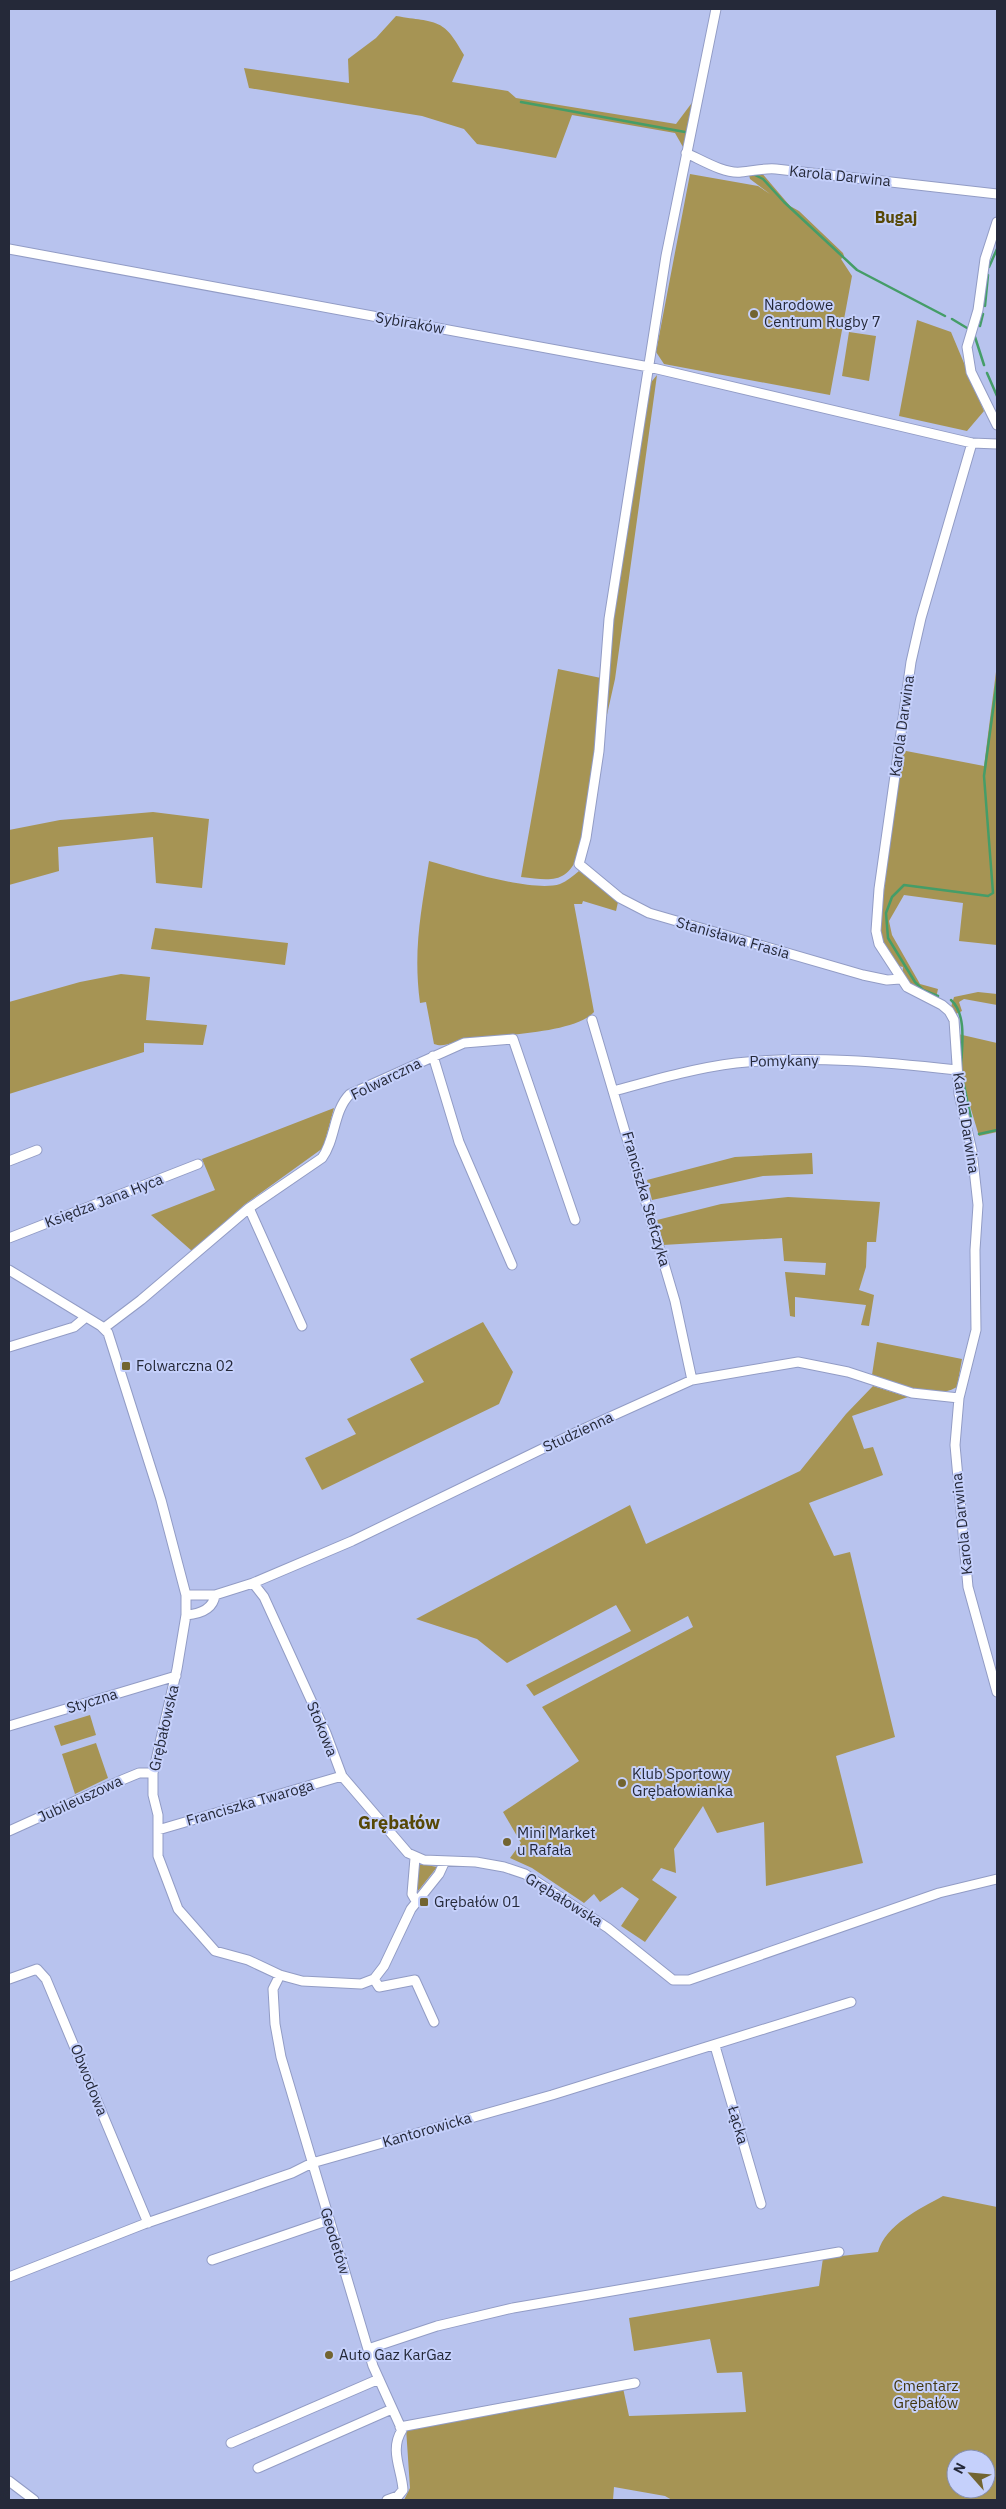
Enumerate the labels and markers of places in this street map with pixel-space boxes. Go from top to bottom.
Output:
place label: Narodowe Centrum Rugby 7 [764,295,881,331]
marker: Narodowe Centrum Rugby 7 [748,308,760,320]
place label: Folwarczna 02 [136,1356,234,1375]
marker: Folwarczna 02 [120,1360,132,1372]
place label: Klub Sportowy Grębałowianka [632,1764,733,1800]
marker: Klub Sportowy Grębałowianka [616,1777,628,1789]
place label: Mini Market u Rafała [517,1823,596,1859]
marker: Mini Market u Rafała [501,1836,513,1848]
place label: Grębałów 01 [434,1892,520,1911]
marker: Grębałów 01 [418,1896,430,1908]
place label: Auto Gaz KarGaz [339,2345,452,2364]
marker: Auto Gaz KarGaz [323,2349,335,2361]

